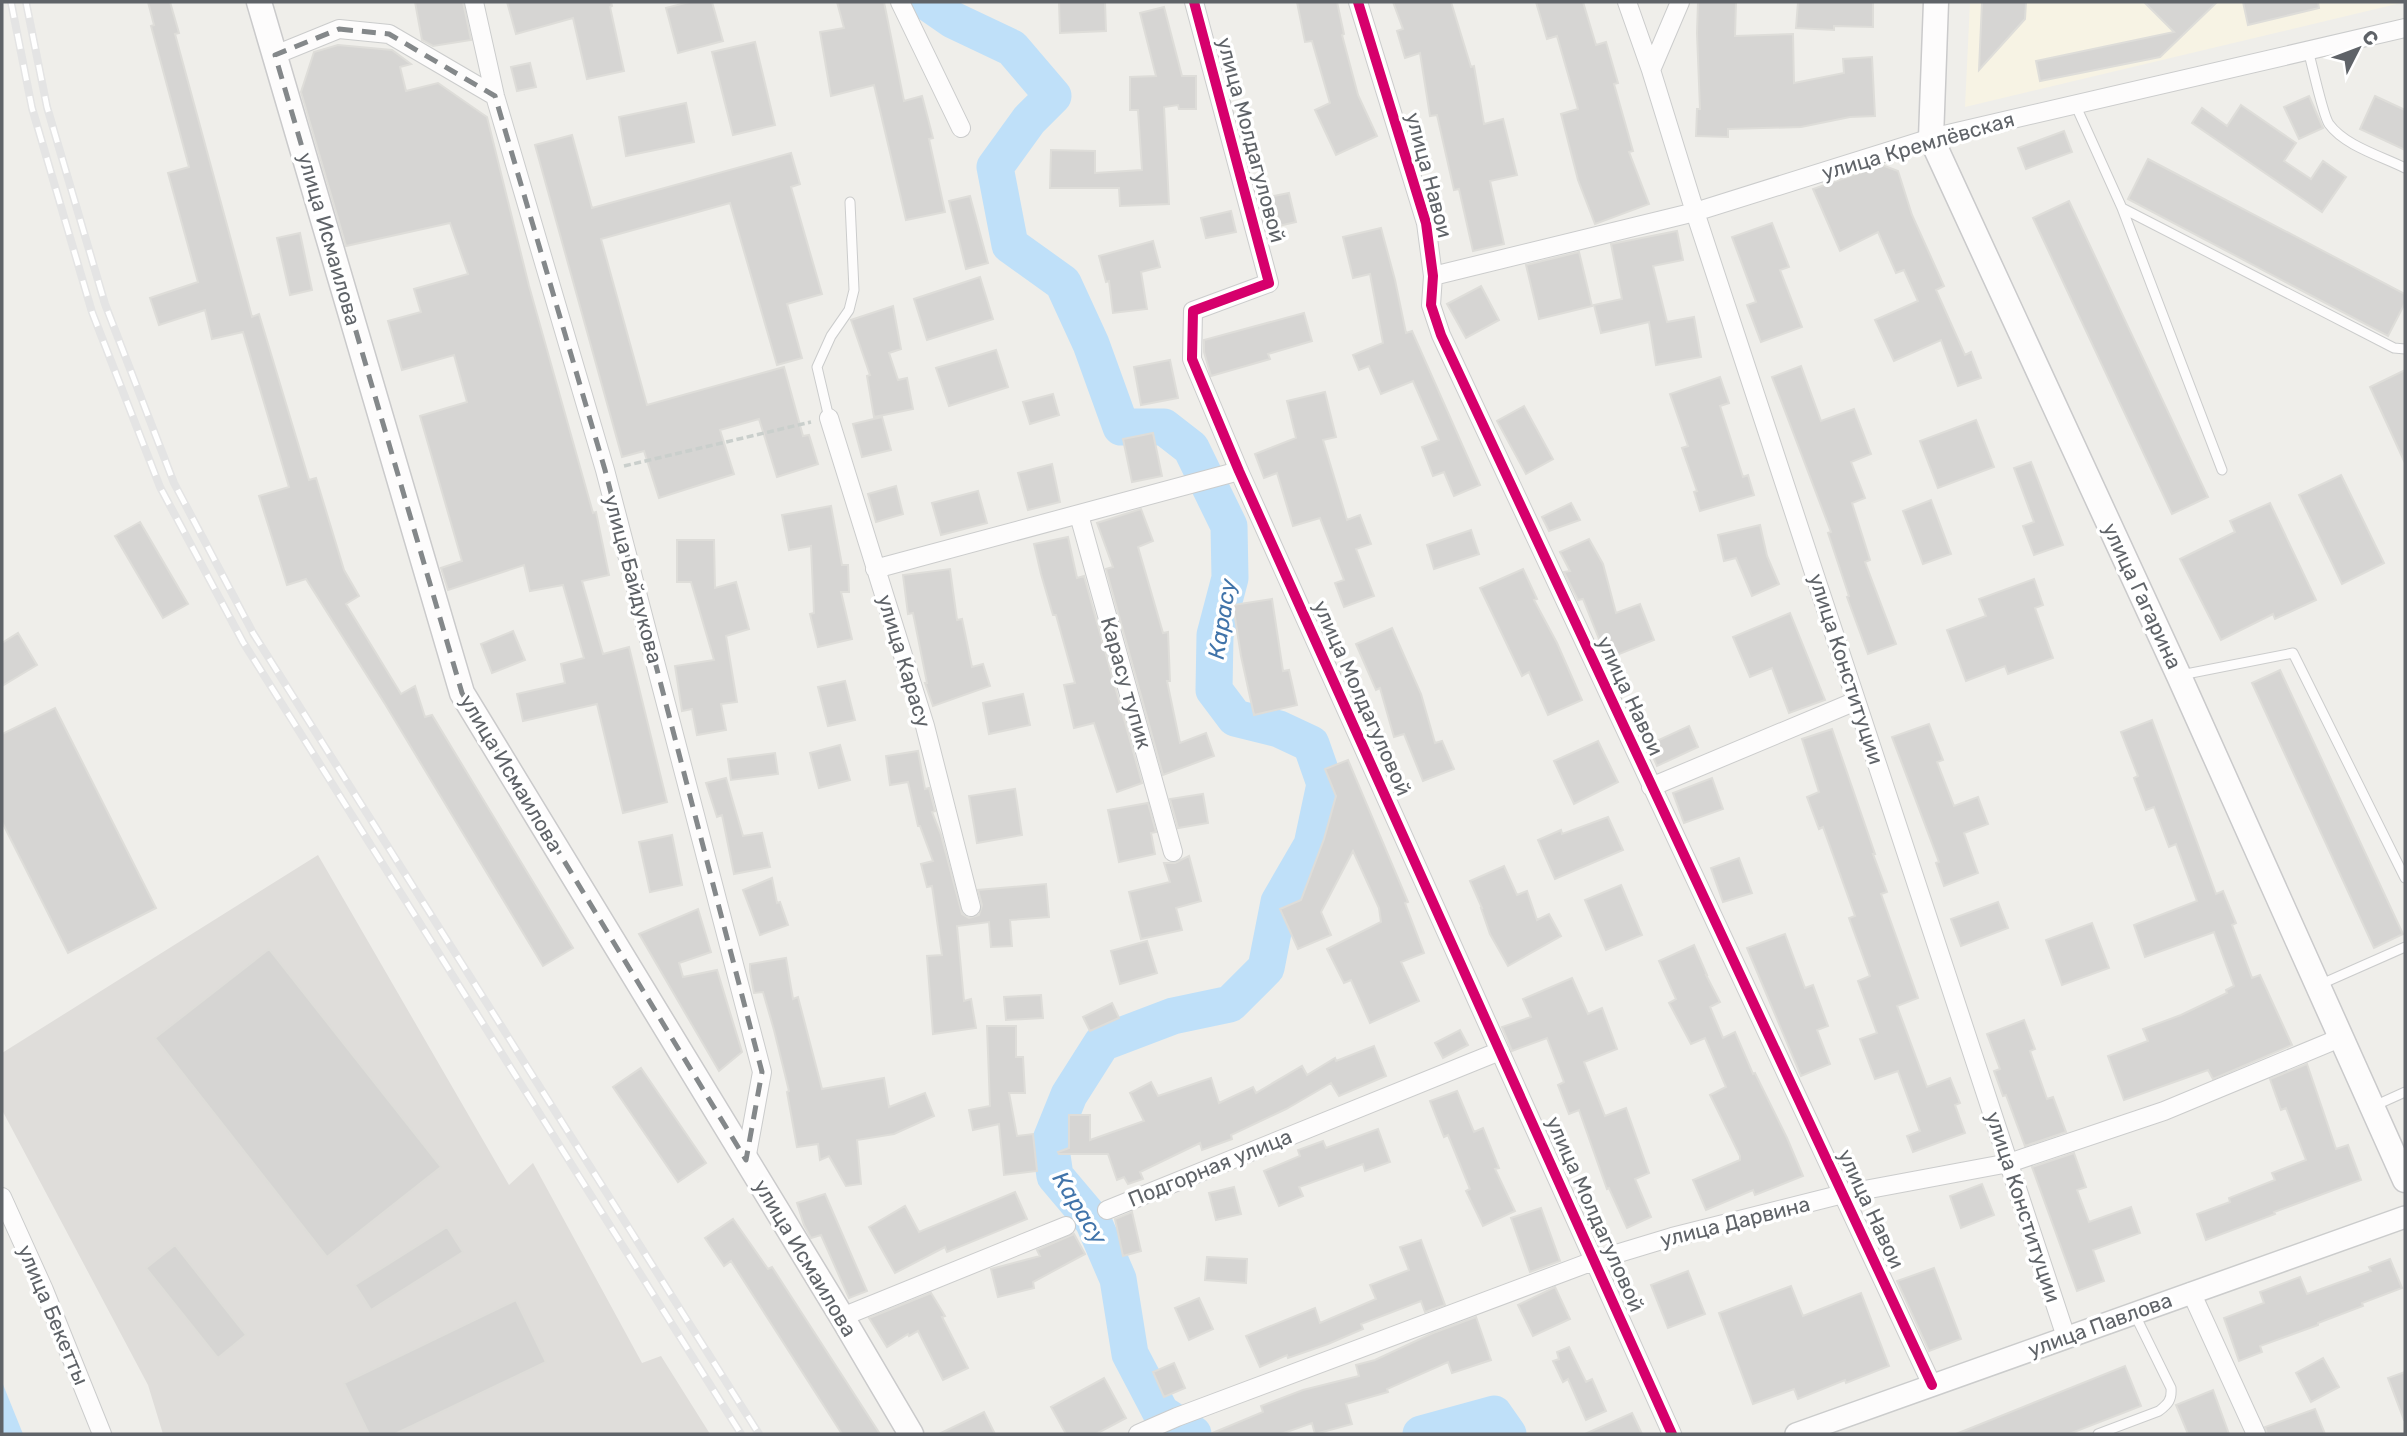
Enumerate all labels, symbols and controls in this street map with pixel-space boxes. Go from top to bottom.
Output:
north arrow [2323,14,2393,84]
text: С [2357,25,2383,51]
street label: улица Молдагуловой [1212,35,1291,245]
street label: улица Кремлёвская [1819,106,2017,185]
street label: улица Навои [1401,109,1458,240]
street label: улица Исмаилова [293,149,366,328]
street label: улица Байдукова [599,492,668,666]
street label: улица Гагарина [2098,519,2187,673]
street label: улица Конституции [1804,570,1889,767]
water label: Карасу [1202,576,1242,661]
street label: улица Карасу [872,591,937,730]
street label: улица Молдагуловой [1308,596,1417,799]
street label: Карасу тупик [1096,614,1157,752]
street label: улица Навои [1592,632,1669,759]
street label: улица Исмаилова [455,690,568,856]
street label: улица Конституции [1981,1108,2066,1305]
street label: улица Молдагуловой [1541,1112,1650,1315]
street label: Подгорная улица [1124,1123,1295,1212]
street label: улица Навои [1833,1145,1910,1272]
water label: Карасу [1047,1166,1114,1251]
street label: улица Исмаилова [749,1175,862,1341]
street label: улица Дарвина [1657,1191,1812,1252]
street label: улица Бекетты [13,1241,94,1389]
street label: улица Павлова [2024,1287,2175,1362]

